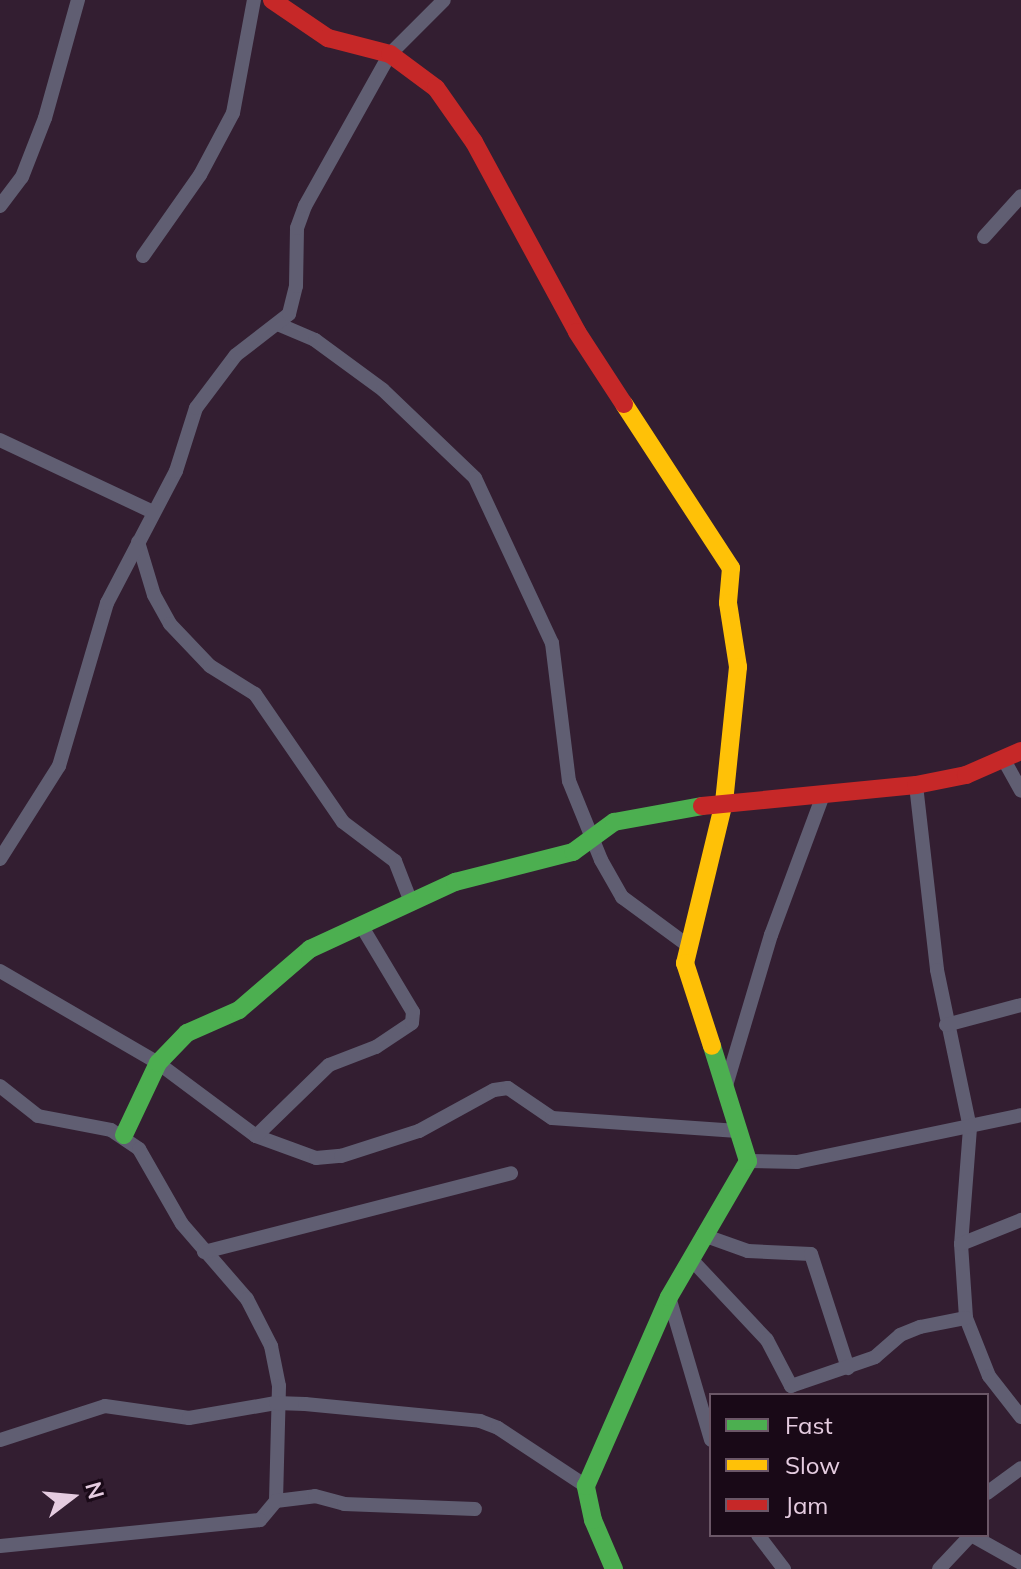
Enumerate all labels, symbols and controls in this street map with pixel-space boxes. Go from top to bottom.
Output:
legend [709,1393,989,1537]
text: Fast [785,1410,833,1440]
text: Slow [785,1450,840,1480]
north arrow [32,1457,112,1537]
text: N [79,1479,111,1502]
text: Jam [785,1490,828,1520]

